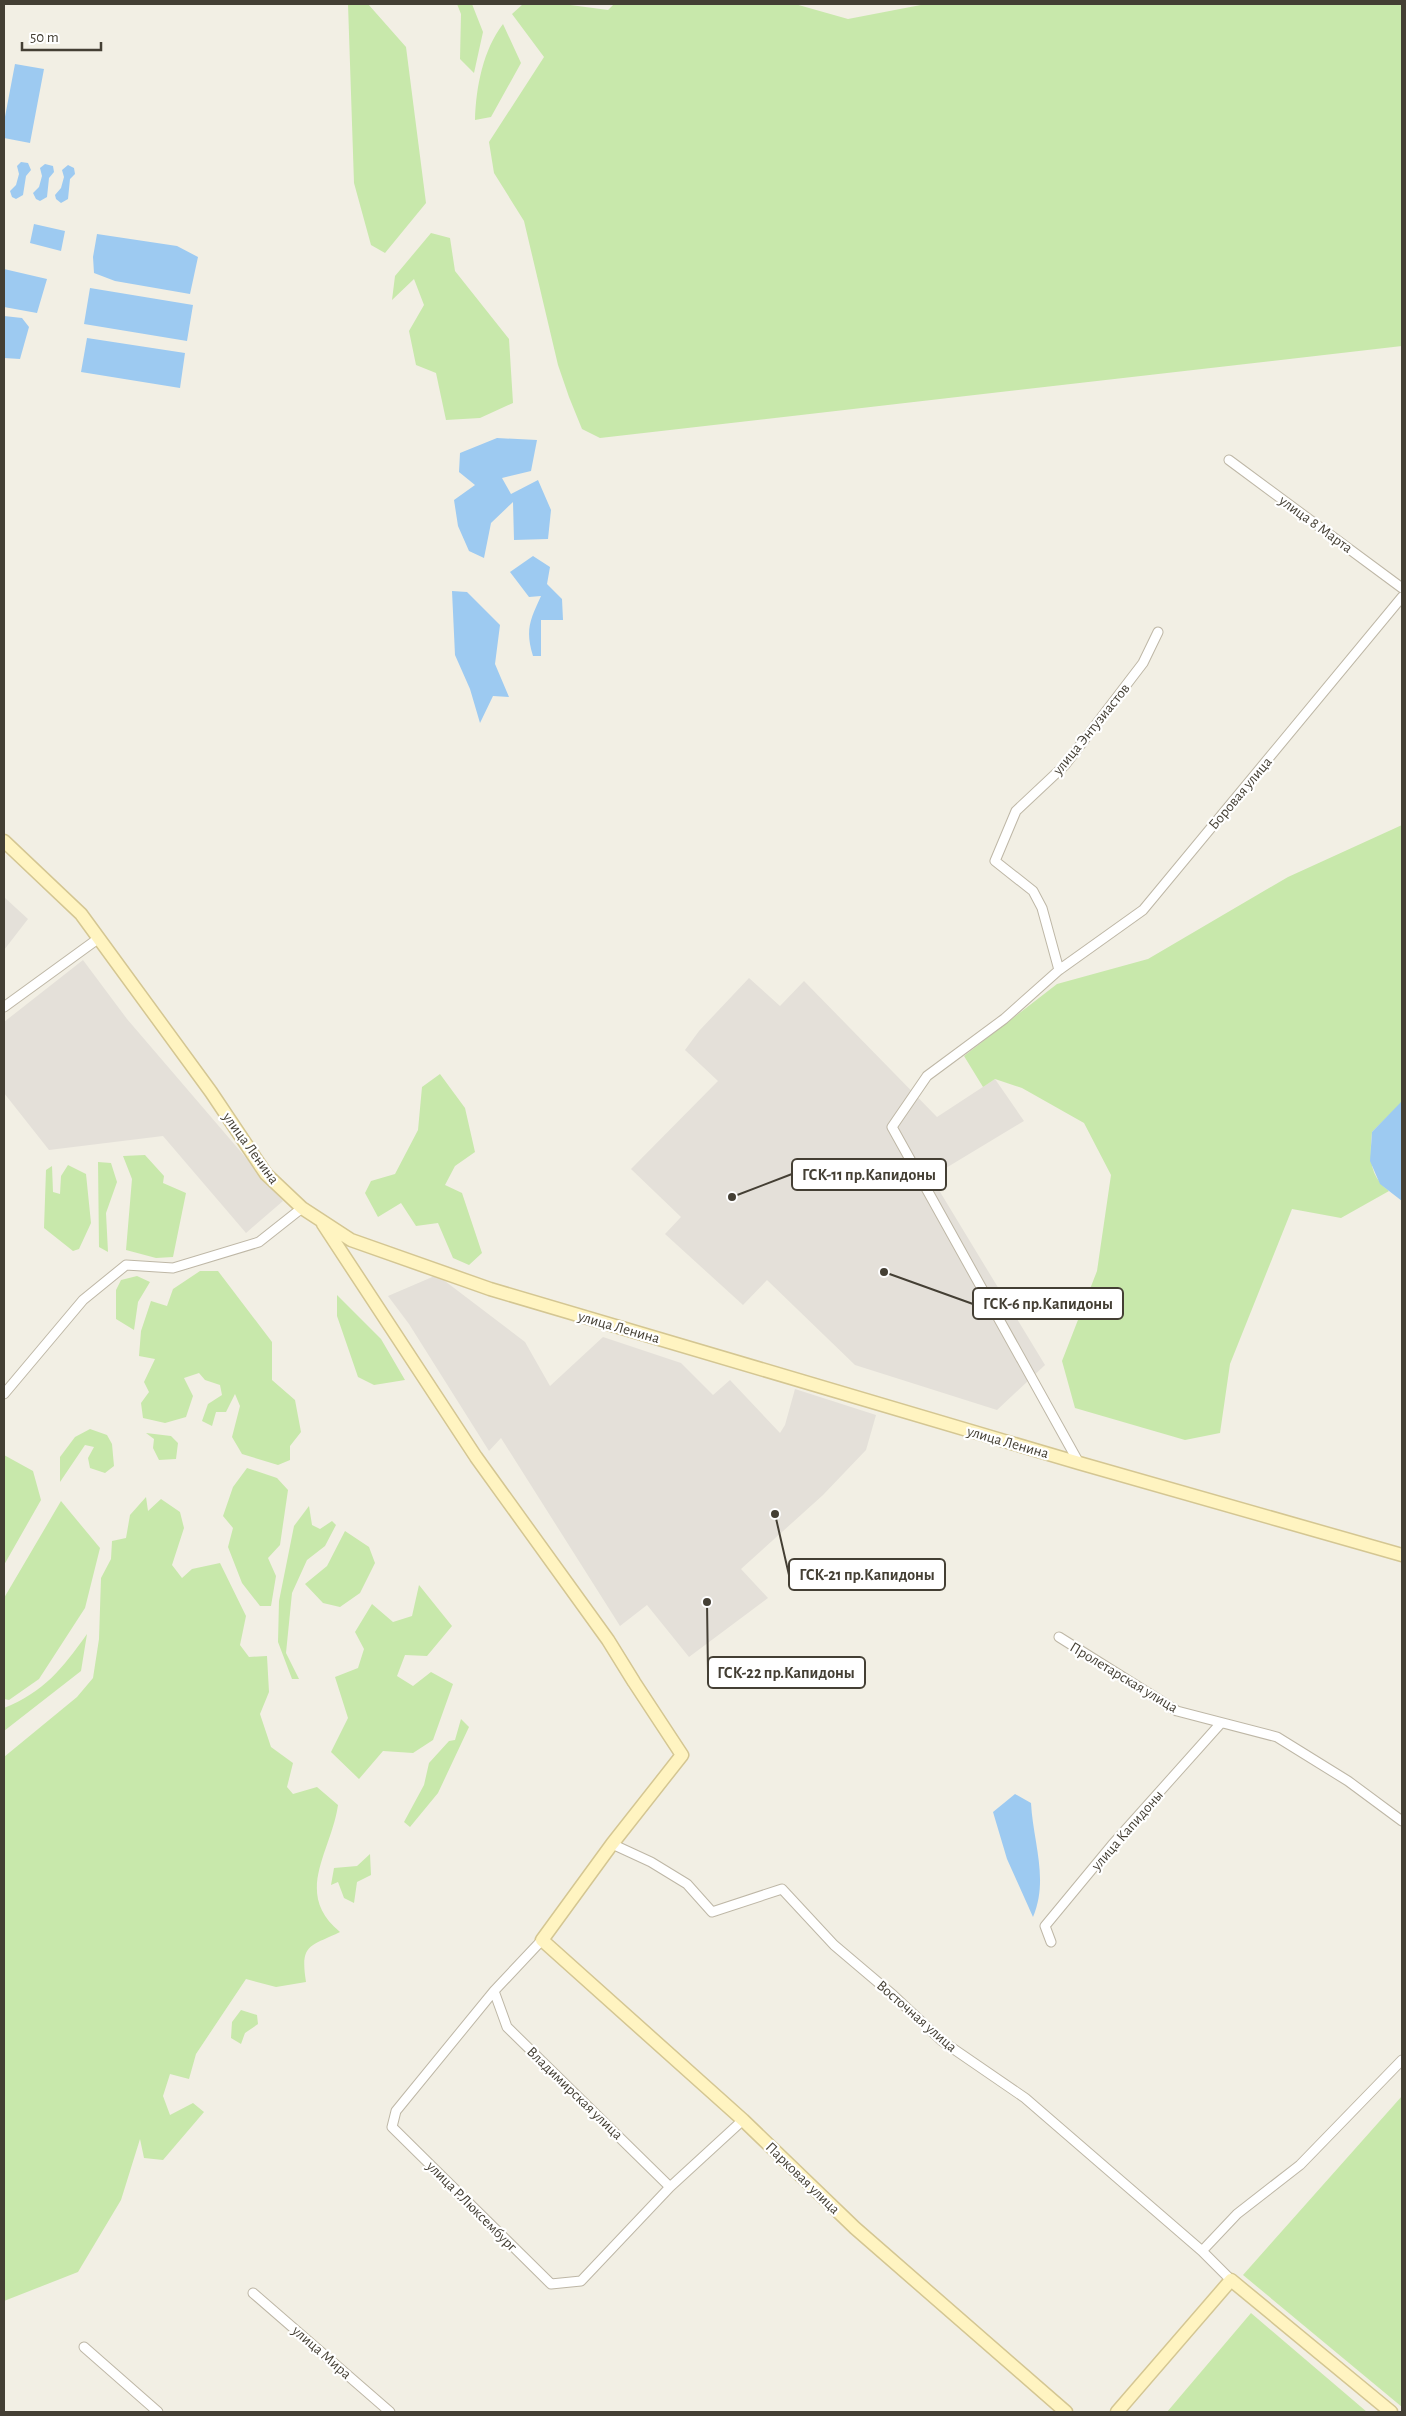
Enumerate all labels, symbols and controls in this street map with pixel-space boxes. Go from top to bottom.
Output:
scale bar [22,20,101,52]
text: 50 m [30,30,59,45]
street label: улица 8 Марта [1275,492,1355,556]
street label: улица Энтузиастов [1050,681,1133,779]
street label: Боровая улица [1206,754,1275,832]
street label: улица Ленина [219,1109,282,1187]
callout: ГСК-11 пр.Капидоны [792,1159,946,1190]
text: ГСК-11 пр.Капидоны [802,1167,936,1183]
callout: ГСК-6 пр.Капидоны [973,1288,1123,1319]
text: ГСК-6 пр.Капидоны [983,1296,1113,1312]
street label: улица Ленина [575,1308,662,1346]
street label: улица Ленина [964,1423,1051,1461]
callout: ГСК-21 пр.Капидоны [789,1559,945,1590]
text: ГСК-21 пр.Капидоны [799,1567,935,1583]
street label: Пролетарская улица [1067,1639,1180,1716]
callout: ГСК-22 пр.Капидоны [708,1657,865,1688]
text: ГСК-22 пр.Капидоны [717,1665,855,1681]
street label: улица Капидоны [1088,1787,1166,1874]
street label: Восточная улица [874,1978,960,2055]
street label: Владимирская улица [524,2044,626,2143]
street label: Парковая улица [763,2139,843,2217]
street label: улица Р.Люксембург [423,2158,520,2255]
street label: улица Мира [289,2322,354,2382]

